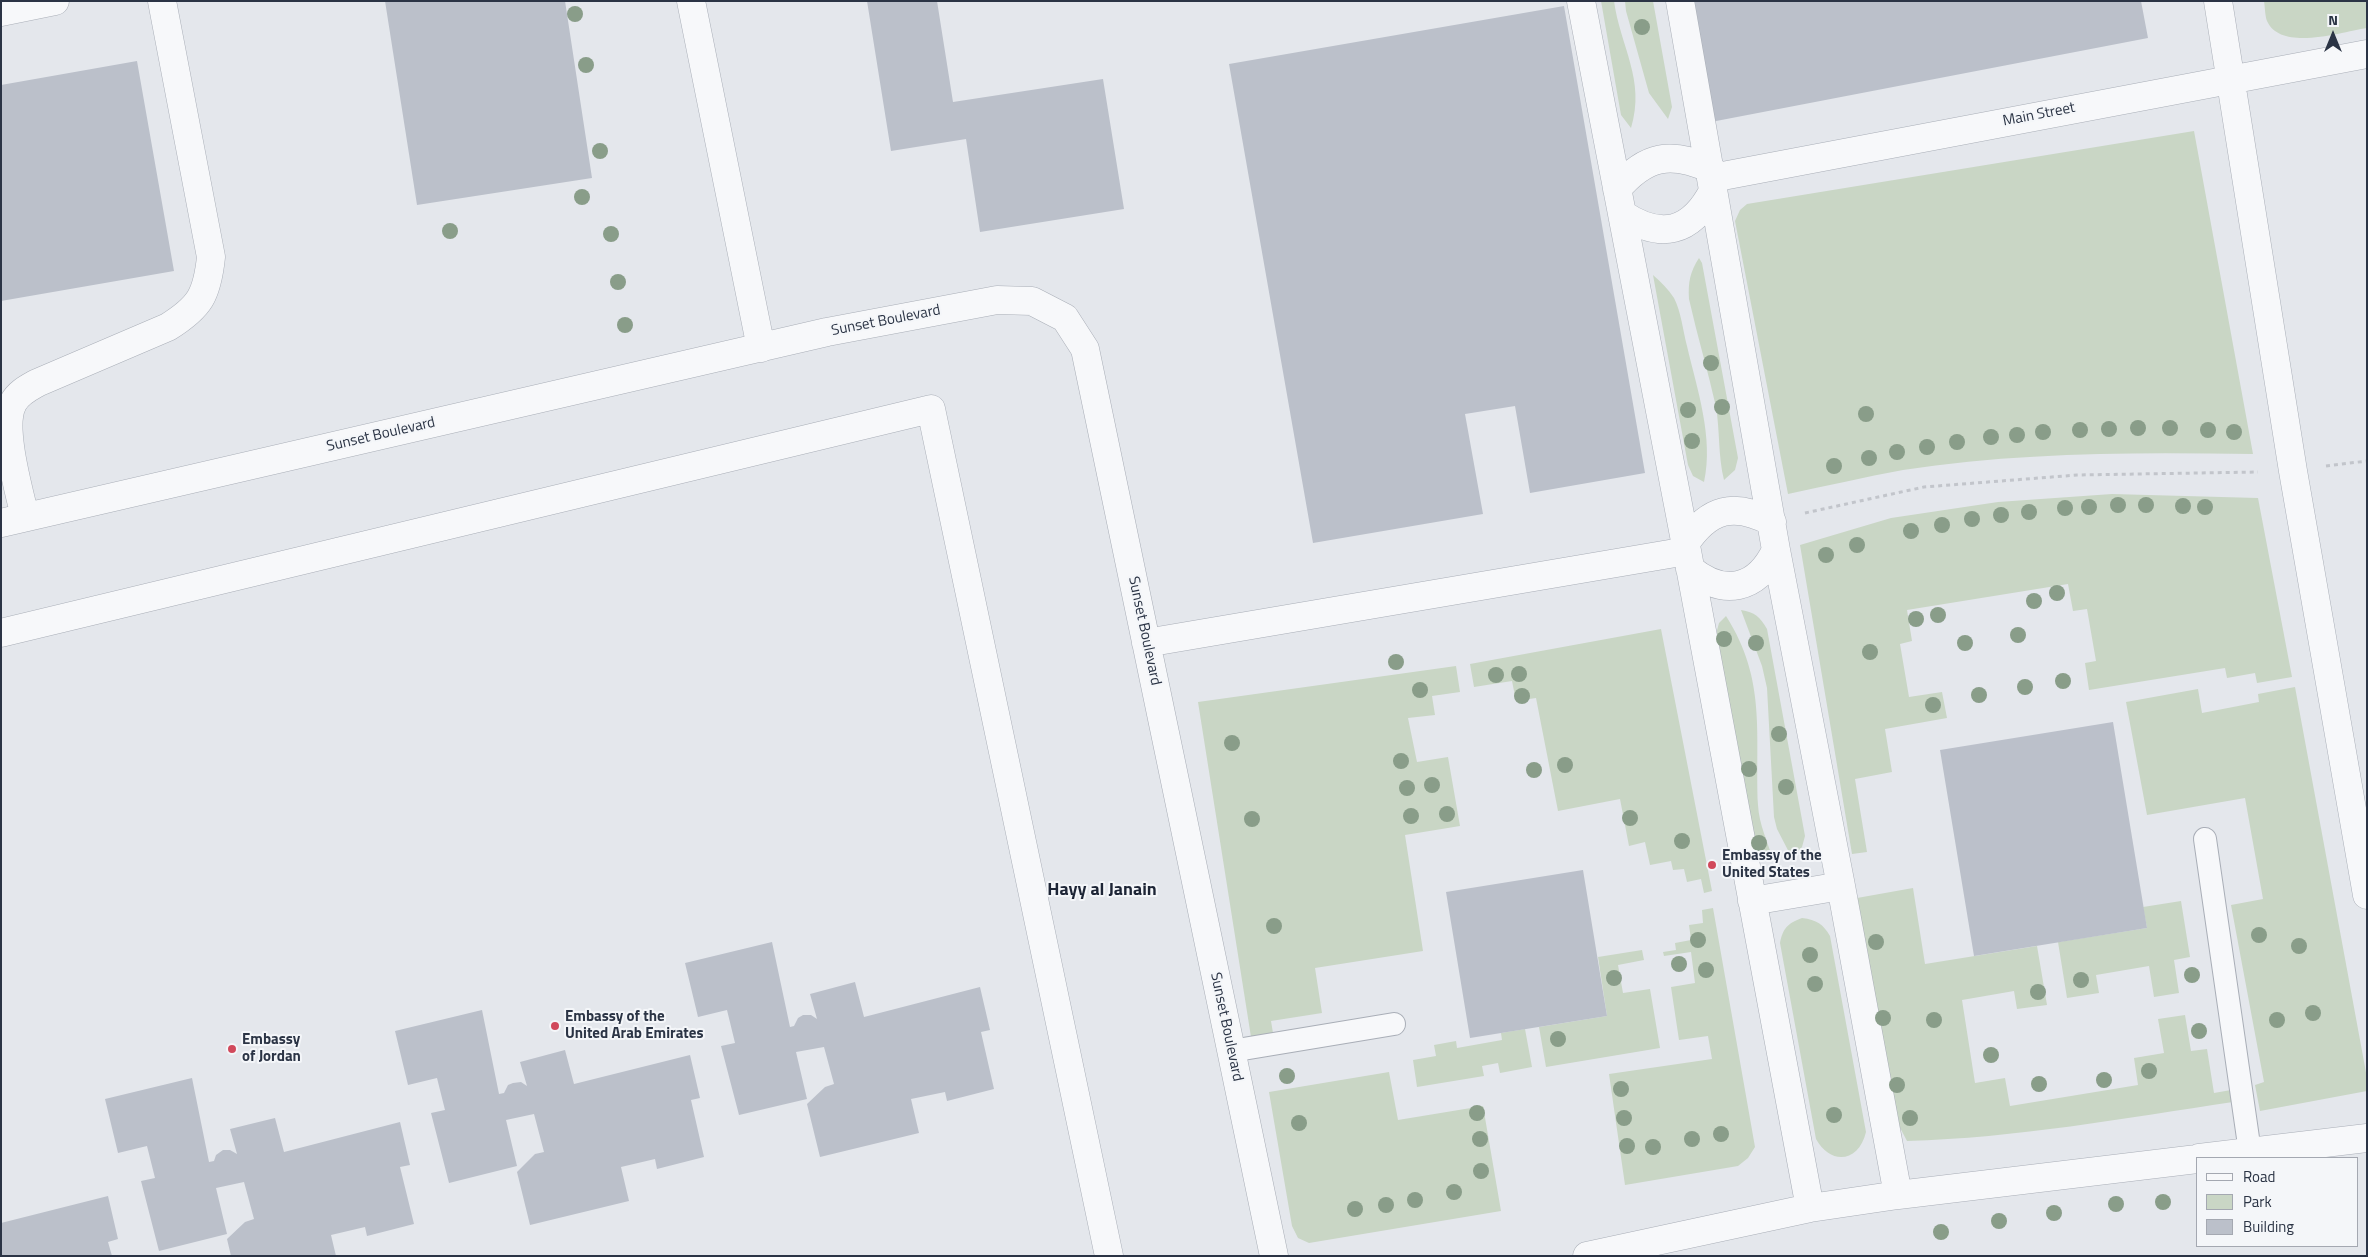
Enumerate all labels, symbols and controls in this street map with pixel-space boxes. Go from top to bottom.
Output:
text: N [2328,9,2338,30]
north arrow [2308,10,2358,60]
street label: Main Street [2001,99,2077,131]
street label: Sunset Boulevard [830,302,942,340]
street label: Sunset Boulevard [325,414,437,456]
street label: Sunset Boulevard [1124,575,1164,687]
place label: Embassy of the United States [1722,847,1822,882]
marker: Embassy of the United States [1706,859,1718,871]
district label: Hayy al Janain [1047,880,1157,902]
street label: Sunset Boulevard [1206,971,1246,1083]
place label: Embassy of the United Arab Emirates [565,1008,703,1043]
marker: Embassy of the United Arab Emirates [549,1020,561,1032]
place label: Embassy of Jordan [242,1031,301,1066]
marker: Embassy of Jordan [226,1043,238,1055]
legend [2196,1157,2358,1247]
text: Road [2243,1165,2275,1188]
text: Park [2243,1190,2272,1213]
text: Building [2243,1215,2294,1238]

